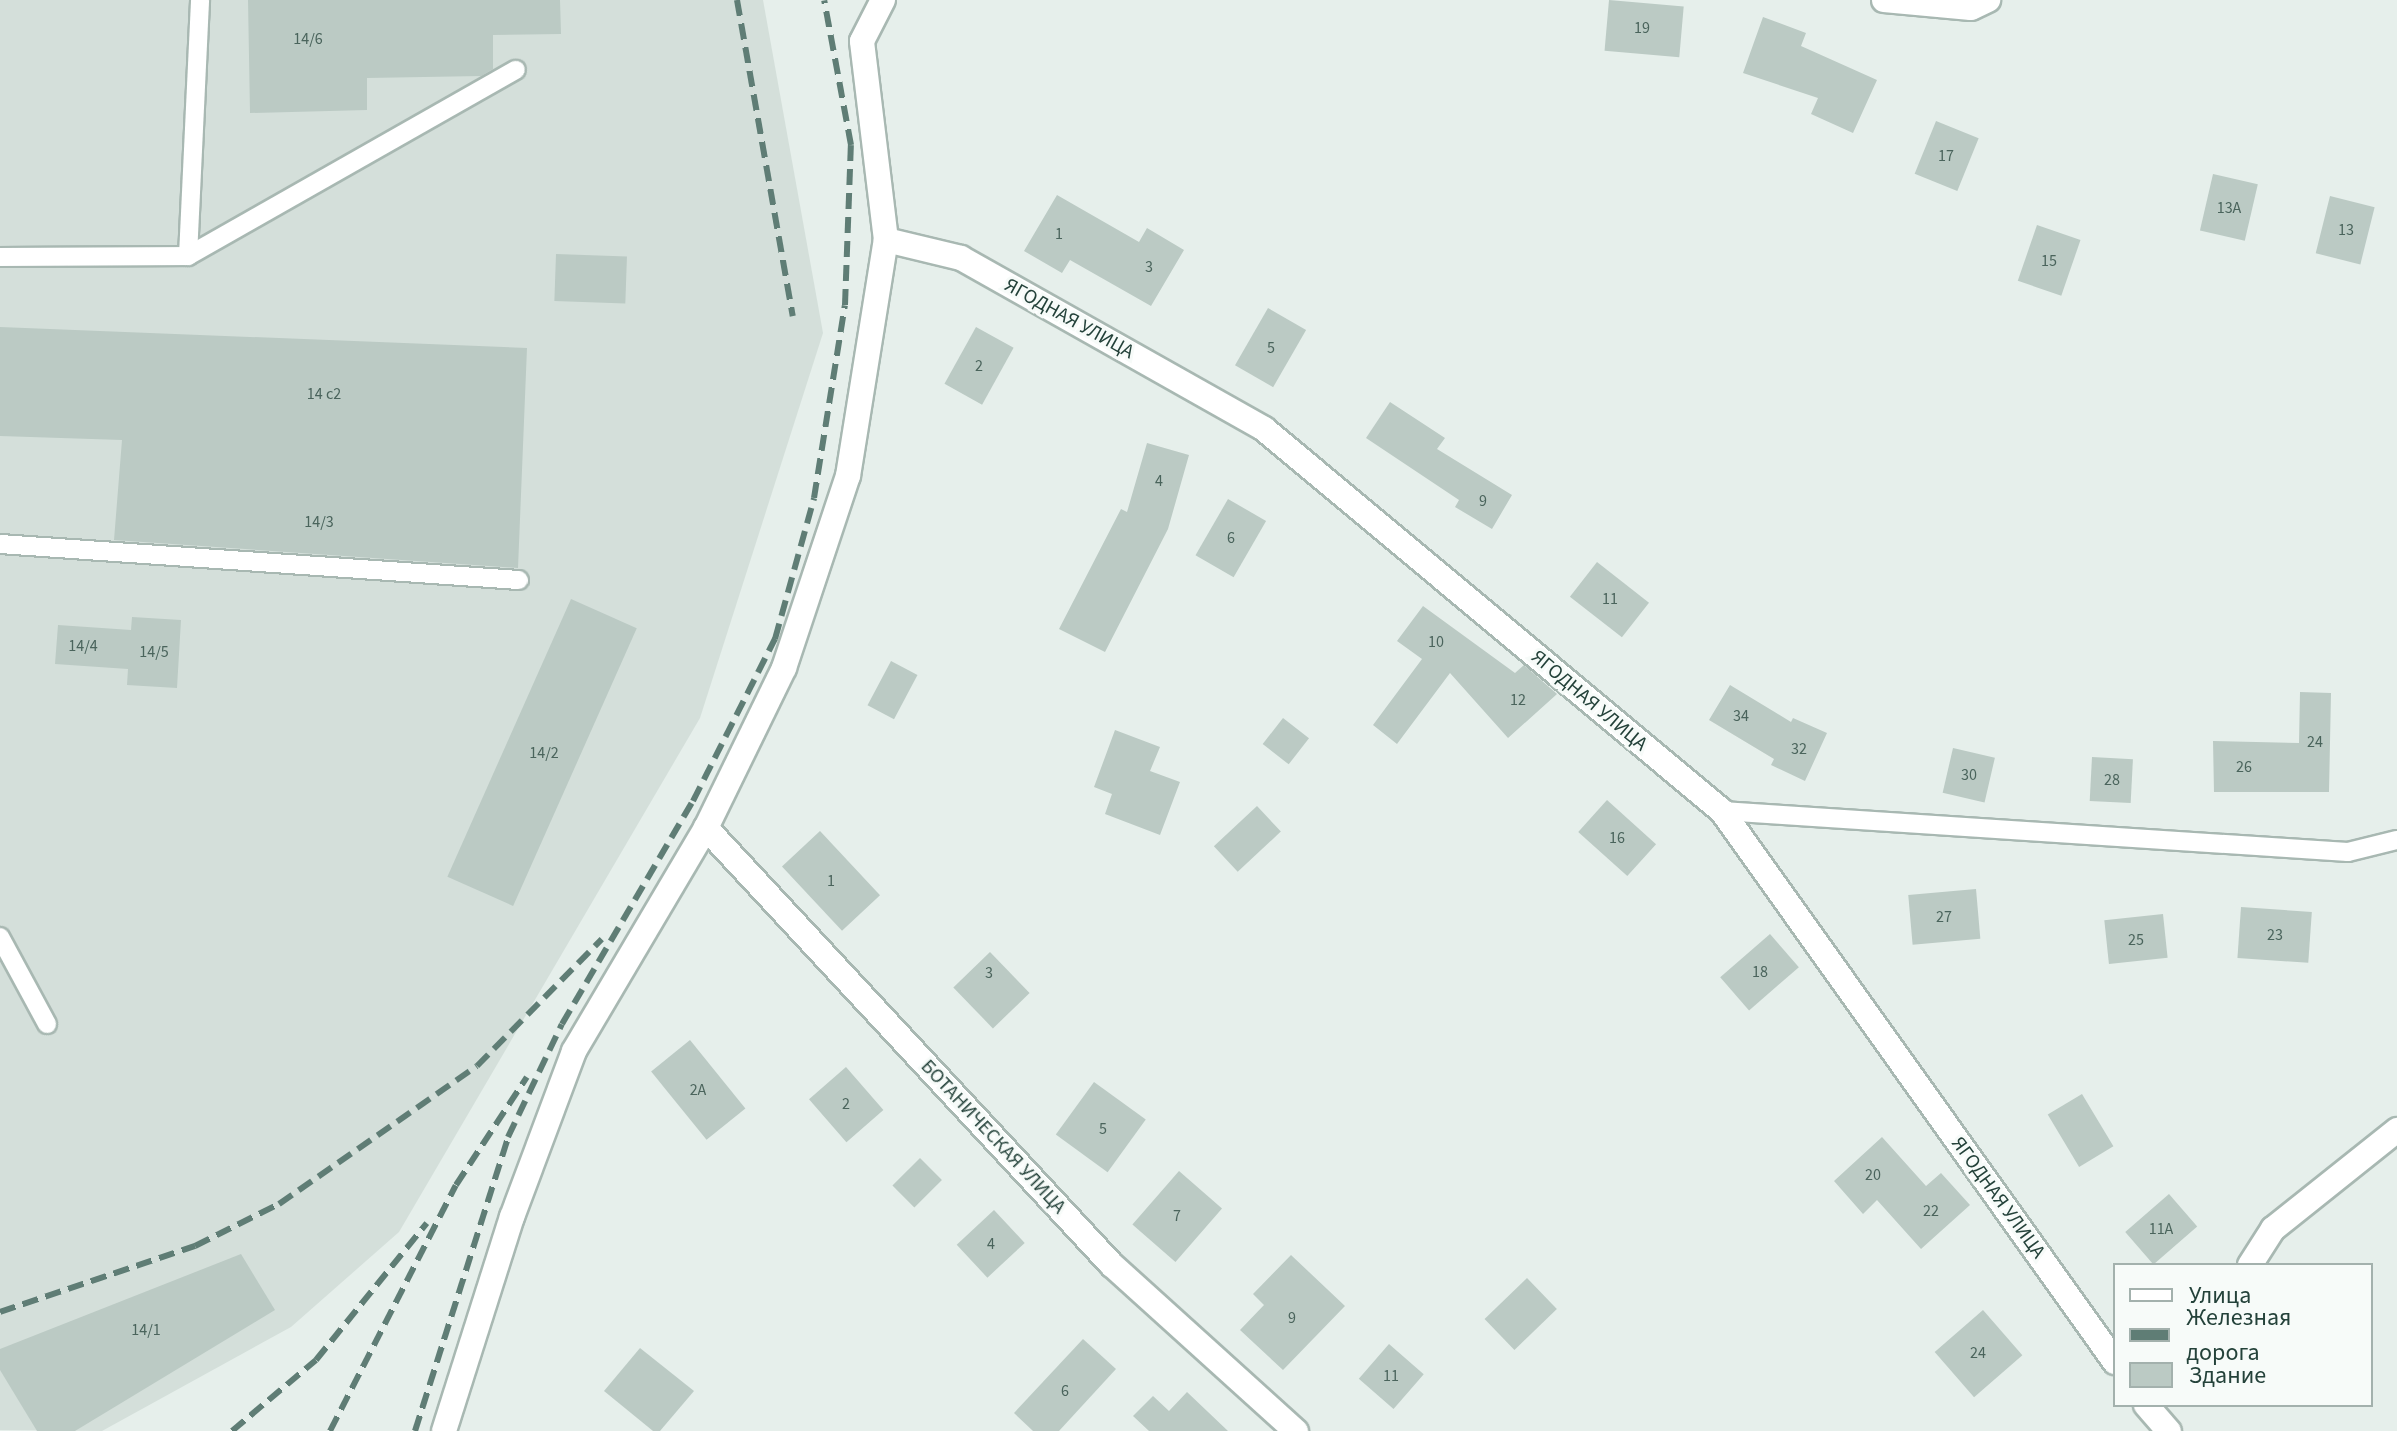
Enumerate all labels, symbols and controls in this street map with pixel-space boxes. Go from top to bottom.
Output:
house number: 19 [1634,18,1650,38]
house number: 14/6 [293,29,323,49]
house number: 17 [1938,146,1954,166]
house number: 13А [2217,198,2241,218]
house number: 13 [2338,220,2354,240]
house number: 1 [1055,224,1063,244]
house number: 15 [2041,251,2057,271]
house number: 3 [1145,257,1153,277]
street label: ЯГОДНАЯ УЛИЦА [1000,274,1138,364]
house number: 5 [1267,338,1275,358]
house number: 2 [975,356,983,376]
house number: 14 с2 [307,384,341,404]
house number: 4 [1155,471,1163,491]
house number: 9 [1479,491,1487,511]
house number: 14/3 [304,512,334,532]
house number: 6 [1227,528,1235,548]
house number: 11 [1602,589,1618,609]
house number: 10 [1428,632,1444,652]
house number: 14/4 [68,636,98,656]
house number: 14/5 [139,642,169,662]
street label: ЯГОДНАЯ УЛИЦА [1526,645,1652,757]
house number: 12 [1510,690,1526,710]
house number: 34 [1733,706,1749,726]
house number: 24 [2307,732,2323,752]
house number: 32 [1791,739,1807,759]
house number: 14/2 [529,743,559,763]
house number: 26 [2236,757,2252,777]
house number: 30 [1961,765,1977,785]
house number: 28 [2104,770,2120,790]
house number: 16 [1609,828,1625,848]
house number: 1 [827,871,835,891]
house number: 27 [1936,907,1952,927]
house number: 23 [2267,925,2283,945]
house number: 25 [2128,930,2144,950]
house number: 18 [1752,962,1768,982]
house number: 3 [985,963,993,983]
street label: БОТАНИЧЕСКАЯ УЛИЦА [915,1055,1071,1219]
house number: 2А [690,1080,706,1100]
house number: 2 [842,1094,850,1114]
house number: 5 [1099,1119,1107,1139]
street label: ЯГОДНАЯ УЛИЦА [1946,1133,2050,1263]
house number: 20 [1865,1165,1881,1185]
house number: 22 [1923,1201,1939,1221]
house number: 7 [1173,1206,1181,1226]
house number: 11А [2149,1219,2173,1239]
house number: 4 [987,1234,995,1254]
legend [2113,1263,2373,1407]
text: Улица [2189,1278,2251,1313]
text: Железная дорога [2186,1300,2291,1370]
house number: 9 [1288,1308,1296,1328]
house number: 14/1 [131,1320,161,1340]
house number: 24 [1970,1343,1986,1363]
text: Здание [2189,1358,2266,1393]
house number: 11 [1383,1366,1399,1386]
house number: 6 [1061,1381,1069,1401]

